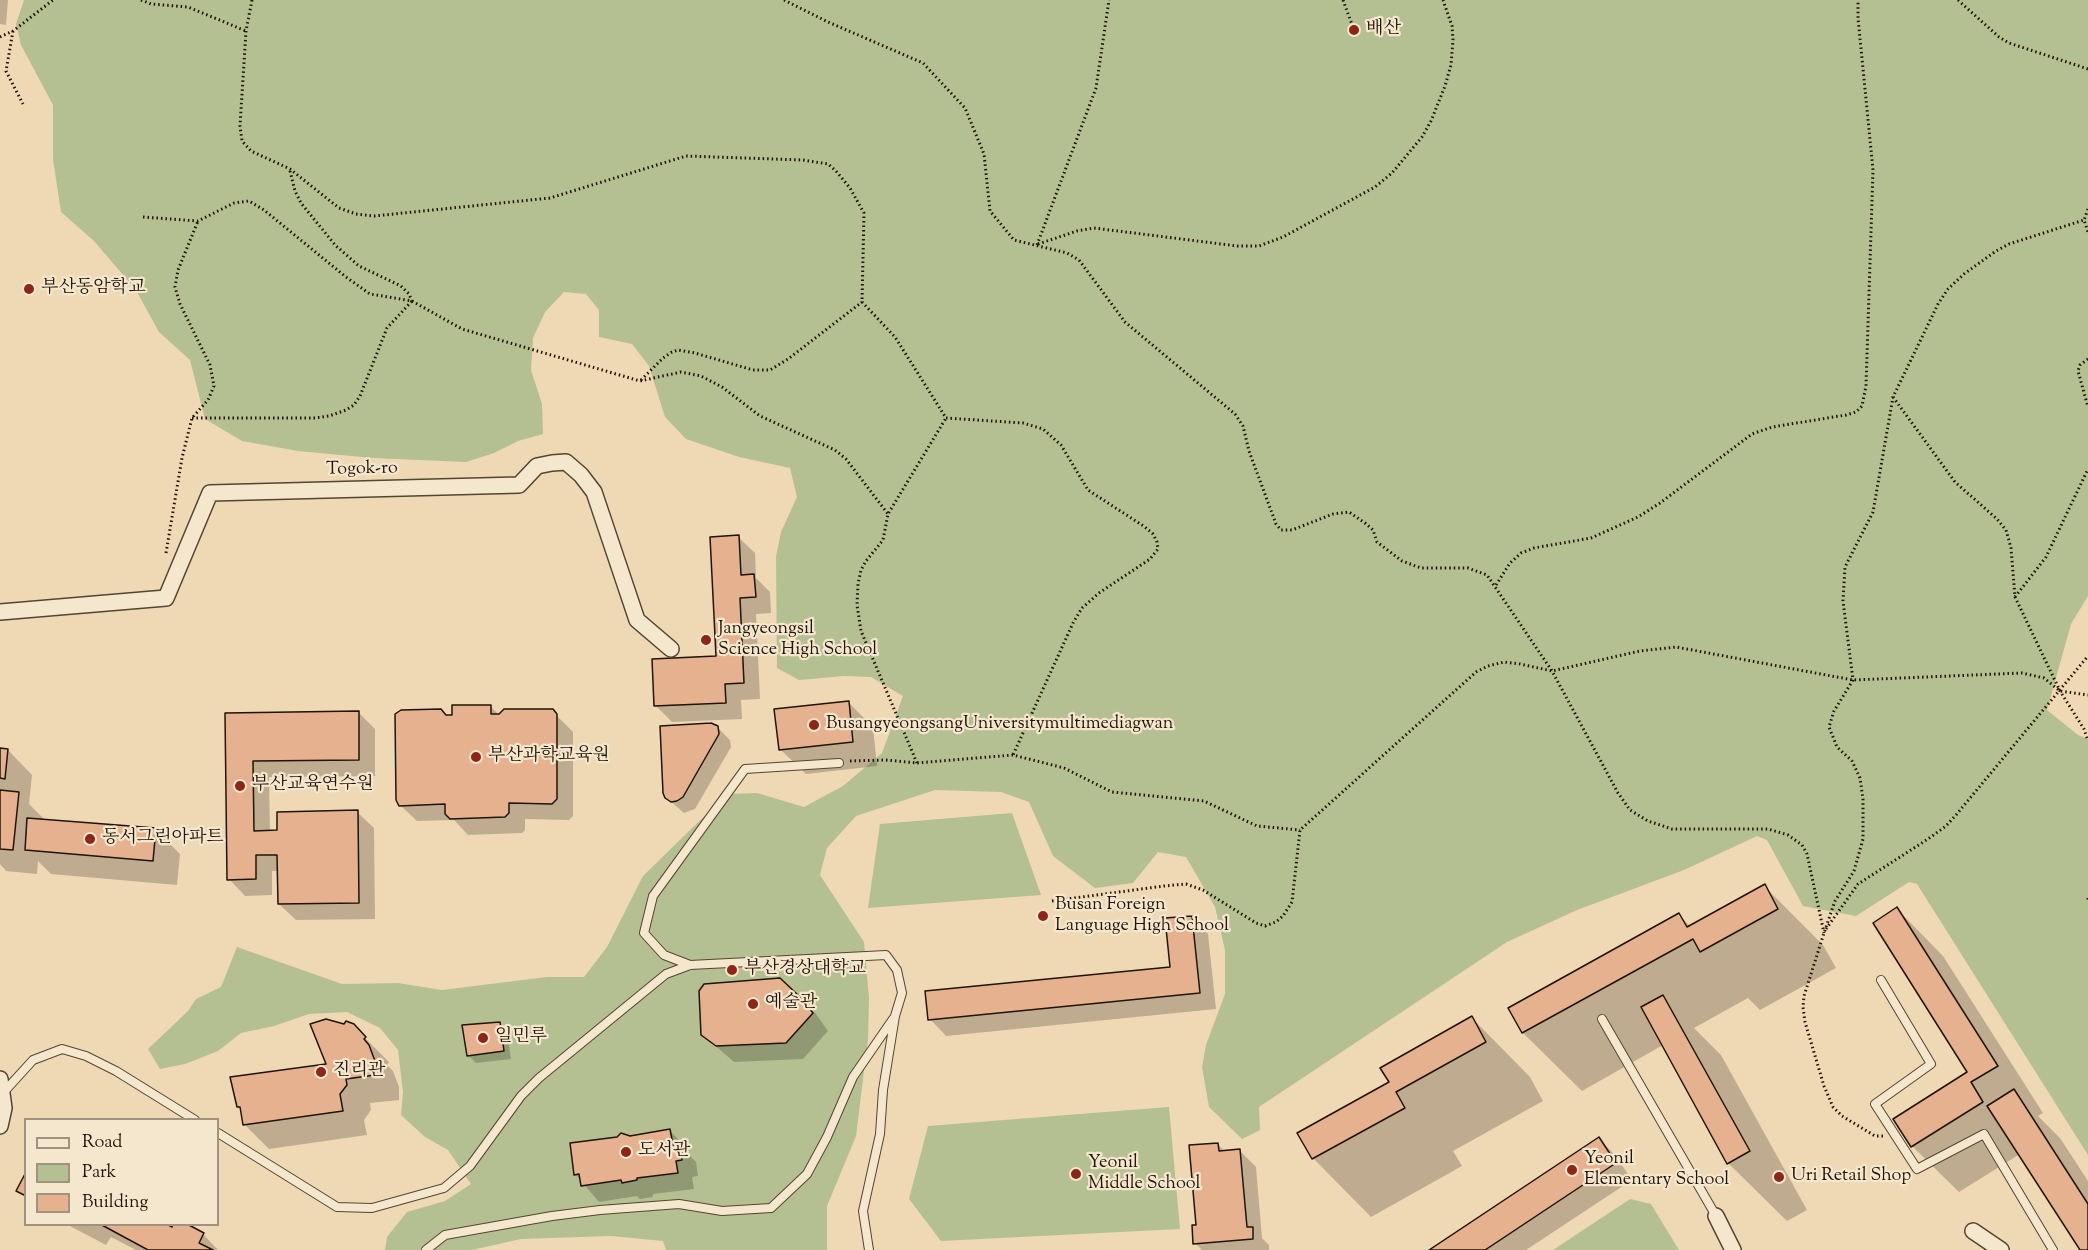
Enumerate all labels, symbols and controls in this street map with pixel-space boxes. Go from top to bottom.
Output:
place label: 배산 [1366,19,1401,41]
marker: 배산 [1347,23,1361,37]
place label: 부산동암학교 [41,278,145,300]
marker: 부산동암학교 [22,282,36,296]
street label: Togok-ro [326,459,398,481]
place label: Jangyeongsil Science High School [718,619,877,662]
marker: Jangyeongsil Science High School [699,633,713,647]
place label: BusangyeongsangUniversitymultimediagwan [826,714,1173,736]
marker: BusangyeongsangUniversitymultimediagwan [807,718,821,732]
place label: 부산과학교육원 [488,746,610,768]
marker: 부산과학교육원 [469,750,483,764]
place label: 부산교육연수원 [252,775,374,797]
marker: 부산교육연수원 [233,779,247,793]
place label: 동서그린아파트 [102,828,224,850]
marker: 동서그린아파트 [83,832,97,846]
place label: Busan Foreign Language High School [1055,895,1229,938]
marker: Busan Foreign Language High School [1036,909,1050,923]
place label: 부산경상대학교 [744,959,866,981]
marker: 부산경상대학교 [725,963,739,977]
place label: 예술관 [765,993,817,1015]
marker: 예술관 [746,997,760,1011]
place label: 일민루 [495,1027,547,1049]
marker: 일민루 [476,1031,490,1045]
place label: 진리관 [333,1061,385,1083]
marker: 진리관 [314,1065,328,1079]
legend [24,1118,219,1226]
text: Road [82,1130,122,1156]
place label: 도서관 [638,1141,690,1163]
marker: 도서관 [619,1145,633,1159]
place label: Yeonil Elementary School [1584,1149,1729,1192]
place label: Yeonil Middle School [1088,1153,1201,1196]
text: Park [82,1160,116,1186]
marker: Yeonil Elementary School [1565,1163,1579,1177]
place label: Uri Retail Shop [1791,1166,1911,1188]
marker: Yeonil Middle School [1069,1167,1083,1181]
marker: Uri Retail Shop [1772,1170,1786,1184]
text: Building [82,1190,148,1216]

